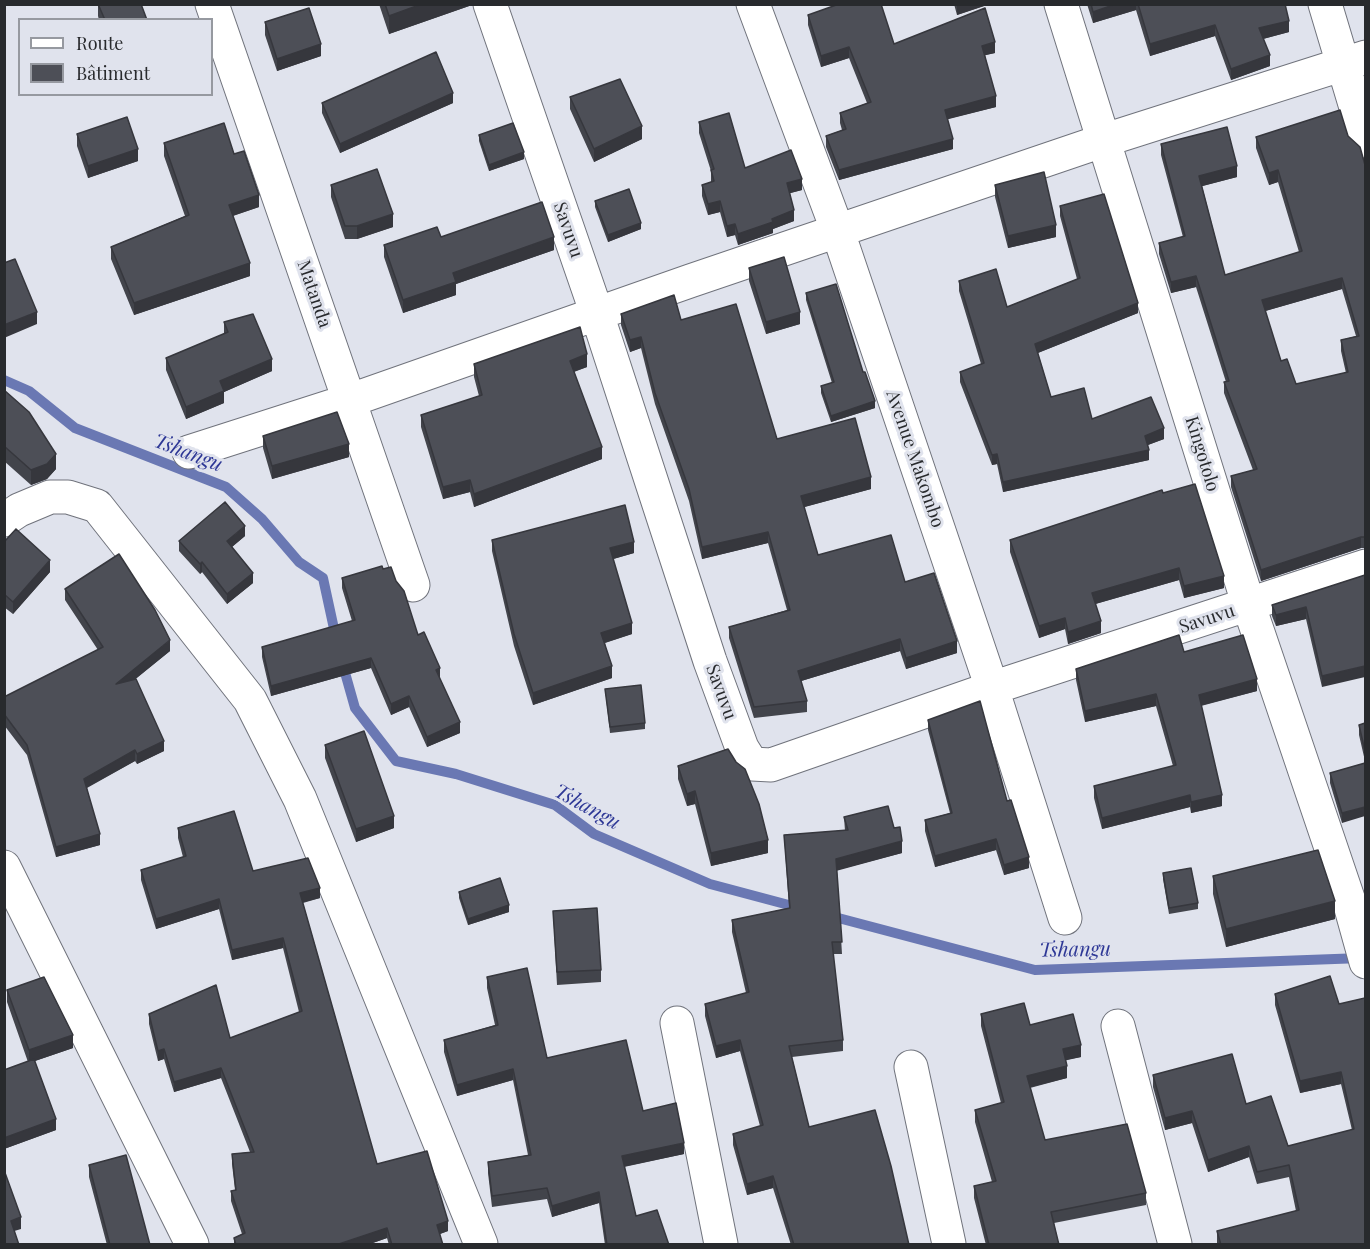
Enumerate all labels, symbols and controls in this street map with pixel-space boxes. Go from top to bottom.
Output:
legend [18,18,213,96]
text: Route [76,31,123,55]
text: Bâtiment [76,61,150,85]
street label: Savuvu [548,199,588,261]
street label: Matanda [292,257,336,331]
street label: Avenue Makombo [881,388,949,530]
street label: Kingotolo [1180,414,1224,494]
water label: Tshangu [150,429,226,477]
street label: Savuvu [1177,600,1237,638]
street label: Savuvu [701,661,741,723]
water label: Tshangu [550,779,624,835]
water label: Tshangu [1039,937,1111,963]

